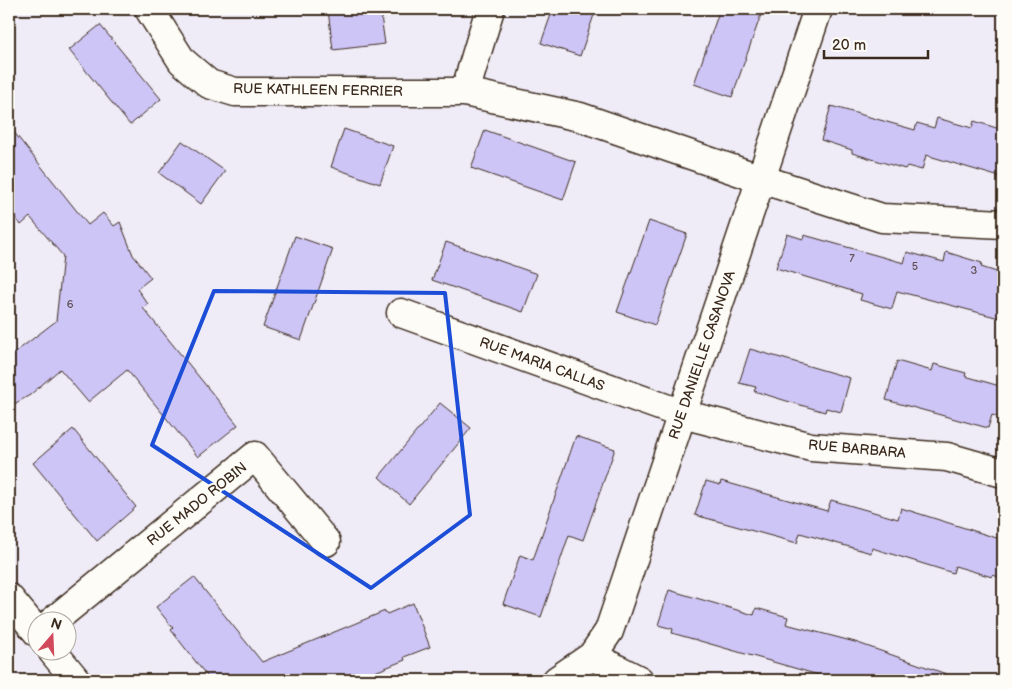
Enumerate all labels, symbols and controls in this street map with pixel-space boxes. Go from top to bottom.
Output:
scale bar [824,28,928,60]
text: 20 m [832,36,866,55]
street label: RUE KATHLEEN FERRIER [233,80,403,100]
house number: 7 [849,252,855,265]
house number: 5 [912,260,918,273]
house number: 3 [971,264,978,277]
street label: RUE DANIELLE CASANOVA [665,268,739,442]
house number: 6 [67,298,74,311]
street label: RUE MARIA CALLAS [477,333,607,395]
street label: RUE BARBARA [807,436,907,462]
street label: RUE MADO ROBIN [144,459,250,549]
north arrow [28,612,78,662]
text: N [48,614,64,634]

